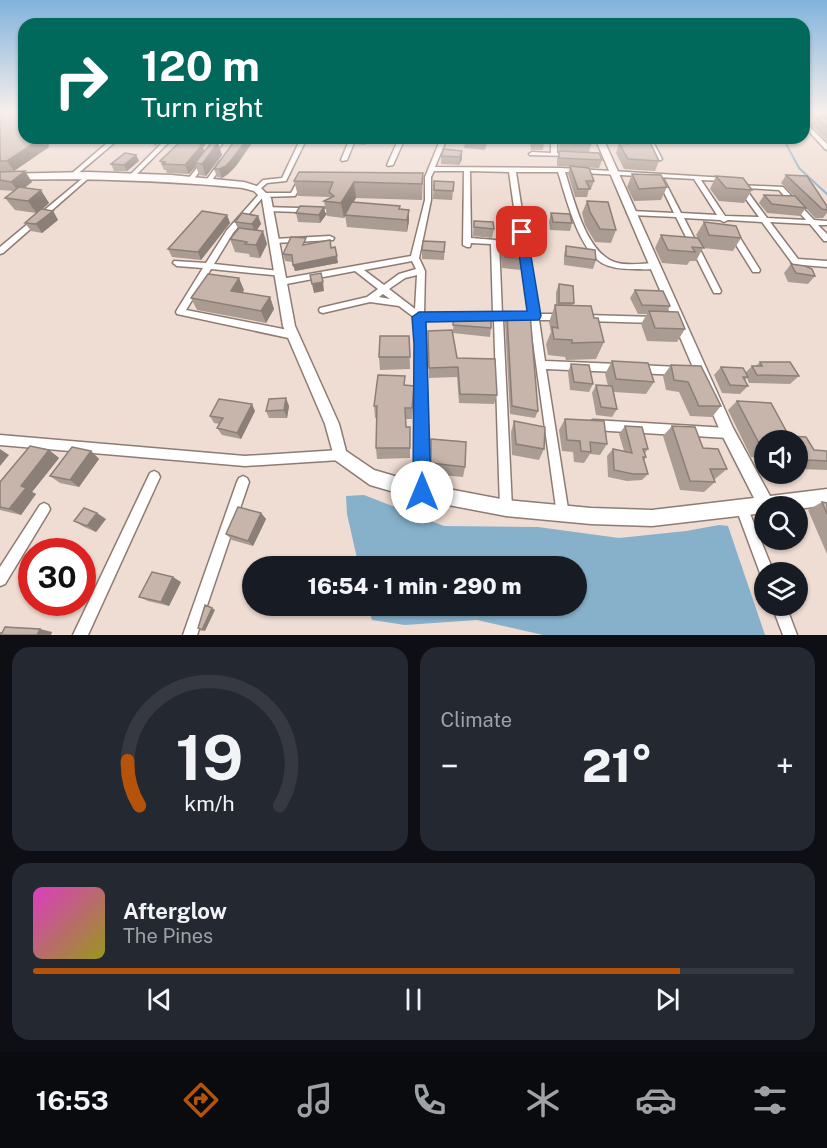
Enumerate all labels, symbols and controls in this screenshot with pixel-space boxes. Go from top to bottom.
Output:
text: 120 m [141,41,260,90]
icon: right [42,42,120,120]
text: Turn right [141,91,264,123]
pin [496,206,547,257]
icon: arrive [505,215,538,248]
map controls [754,430,808,616]
button: sound [754,430,808,484]
position arrow [390,460,454,524]
button: search [754,496,808,550]
speed limit sign: 30 [18,538,96,616]
button: layers [754,562,808,616]
text: 16:54 · 1 min · 290 m [307,573,522,599]
text: Climate [441,708,512,732]
text: 19 [176,721,244,794]
text: 21° [582,739,653,792]
text: − [441,747,459,785]
text: + [776,747,794,785]
text: km/h [185,791,235,816]
text: Afterglow [123,898,227,924]
text: The Pines [123,924,213,948]
icon: previous [143,983,176,1016]
icon: pause [397,983,430,1016]
icon: next [651,983,684,1016]
icon: directions [180,1079,222,1121]
icon: music [294,1079,336,1121]
icon: phone [408,1079,450,1121]
icon: climate [522,1079,564,1121]
icon: car [635,1079,677,1121]
icon: filters [749,1079,791,1121]
text: 16:53 [36,1084,109,1116]

